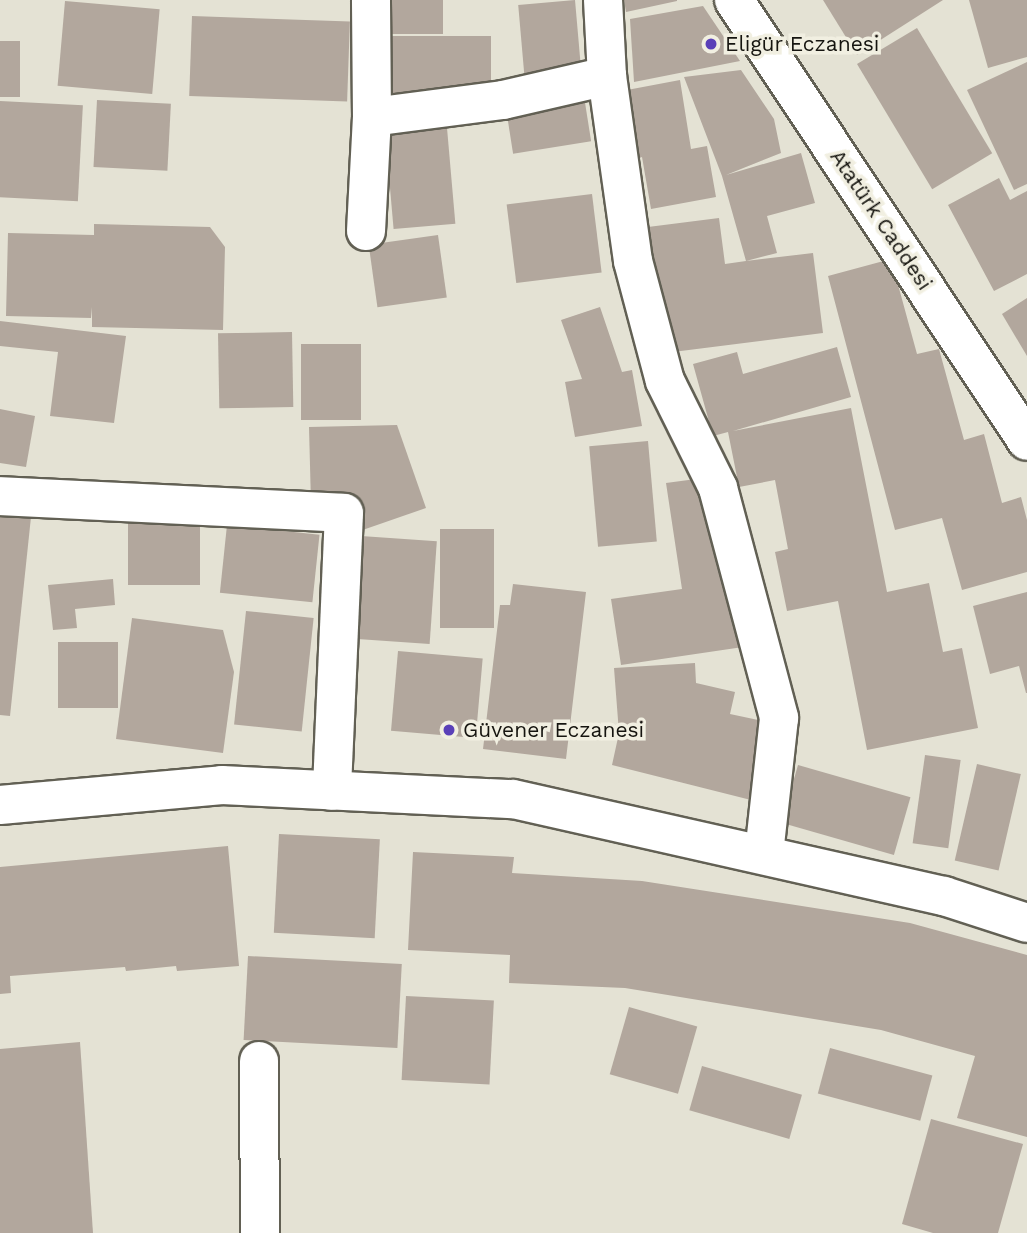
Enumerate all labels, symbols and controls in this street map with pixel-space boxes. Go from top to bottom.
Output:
place label: Eligür Eczanesi [725,31,880,57]
marker: Eligür Eczanesi [703,36,719,52]
street label: Atatürk Caddesi [825,145,937,295]
place label: Güvener Eczanesi [463,717,645,743]
marker: Güvener Eczanesi [441,722,457,738]

